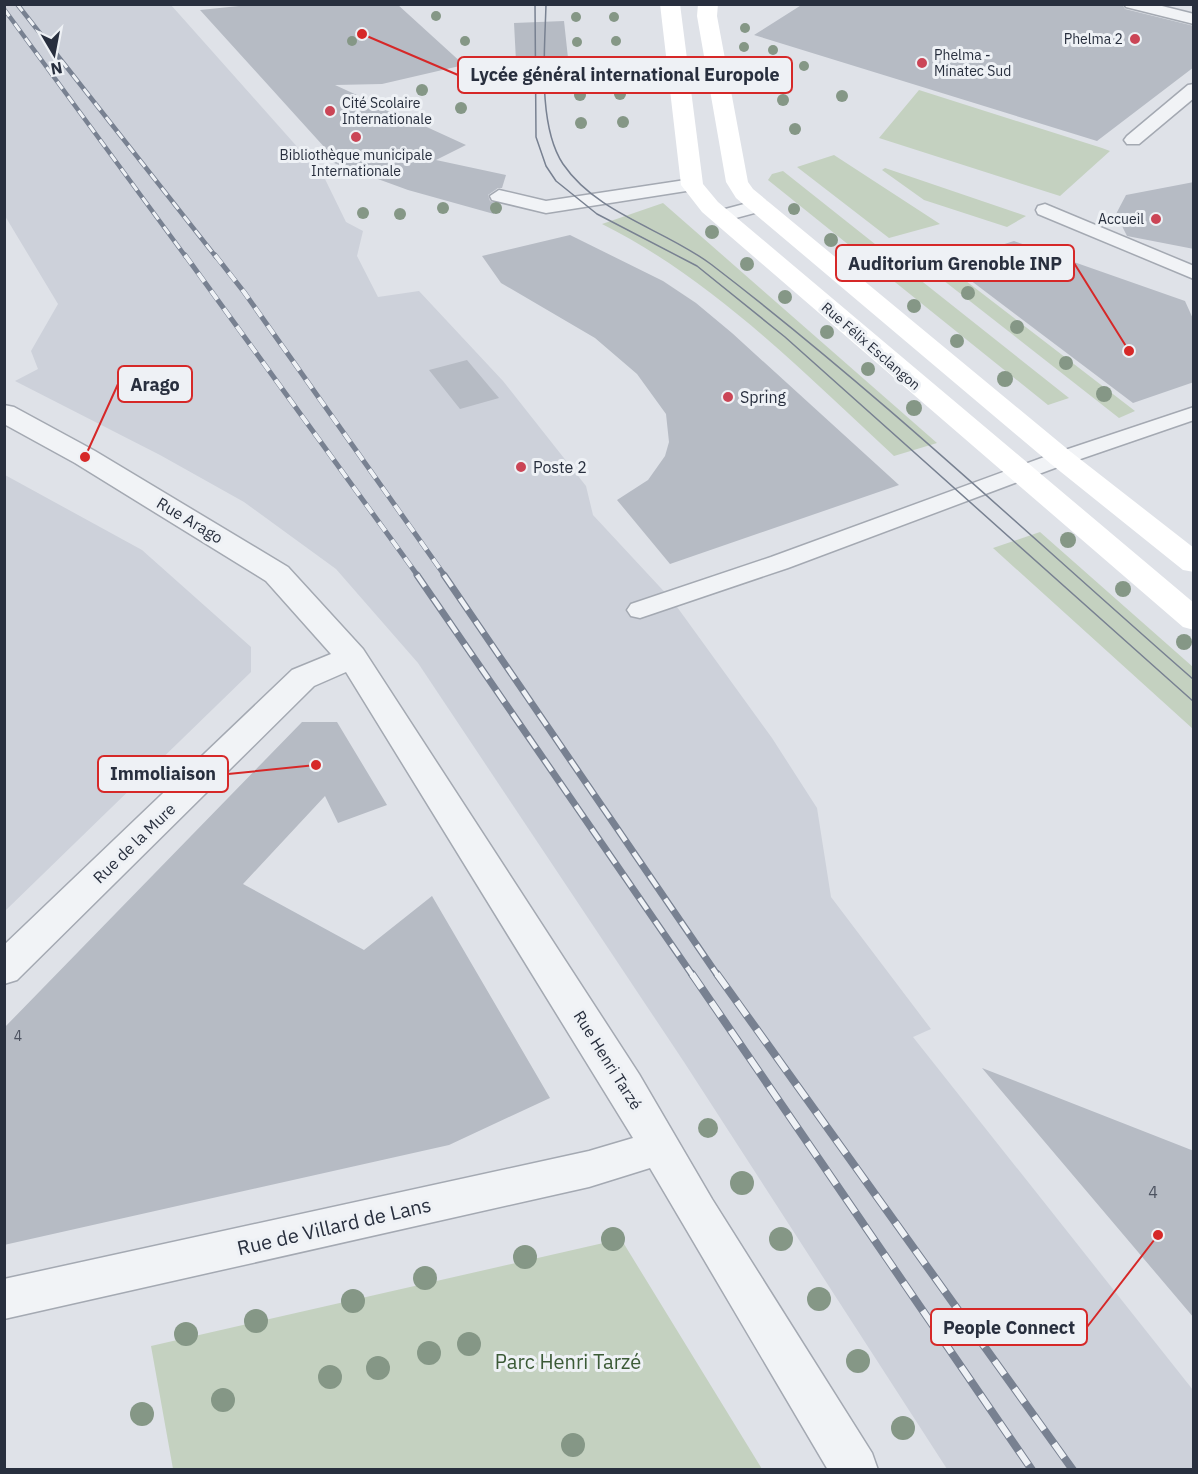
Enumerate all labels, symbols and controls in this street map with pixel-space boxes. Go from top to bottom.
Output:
north arrow [24,24,84,84]
place label: Phelma 2 [1064,30,1123,48]
marker: Phelma 2 [1128,32,1142,46]
place label: Phelma - Minatec Sud [934,46,1011,80]
marker: Phelma - Minatec Sud [915,56,929,70]
callout: Lycée général international Europole [458,57,792,93]
text: N [49,58,64,80]
text: Lycée général international Europole [470,63,780,86]
place label: Cité Scolaire Internationale [342,94,432,128]
marker: Cité Scolaire Internationale [323,104,337,118]
marker: Bibliothèque municipale Internationale [349,130,363,144]
place label: Bibliothèque municipale Internationale [280,146,433,180]
place label: Accueil [1098,210,1144,228]
marker: Accueil [1149,212,1163,226]
callout: Auditorium Grenoble INP [836,245,1074,281]
text: Auditorium Grenoble INP [848,252,1062,275]
street label: Rue Félix Esclangon [818,298,924,394]
callout: Arago [118,366,192,402]
text: Arago [130,373,180,396]
place label: Spring [740,387,787,407]
marker: Spring [721,390,735,404]
place label: Poste 2 [533,457,587,477]
marker: Poste 2 [514,460,528,474]
street label: Rue Arago [153,492,227,548]
callout: Immoliaison [98,756,228,792]
text: Immoliaison [110,762,216,785]
street label: Rue de la Mure [89,798,180,887]
street label: Rue Henri Tarzé [570,1007,647,1113]
house number: 4 [14,1027,22,1045]
house number: 4 [1148,1182,1158,1202]
street label: Rue de Villard de Lans [234,1191,434,1261]
callout: People Connect [931,1309,1087,1345]
text: People Connect [943,1316,1075,1339]
park label: Parc Henri Tarzé [495,1348,641,1375]

